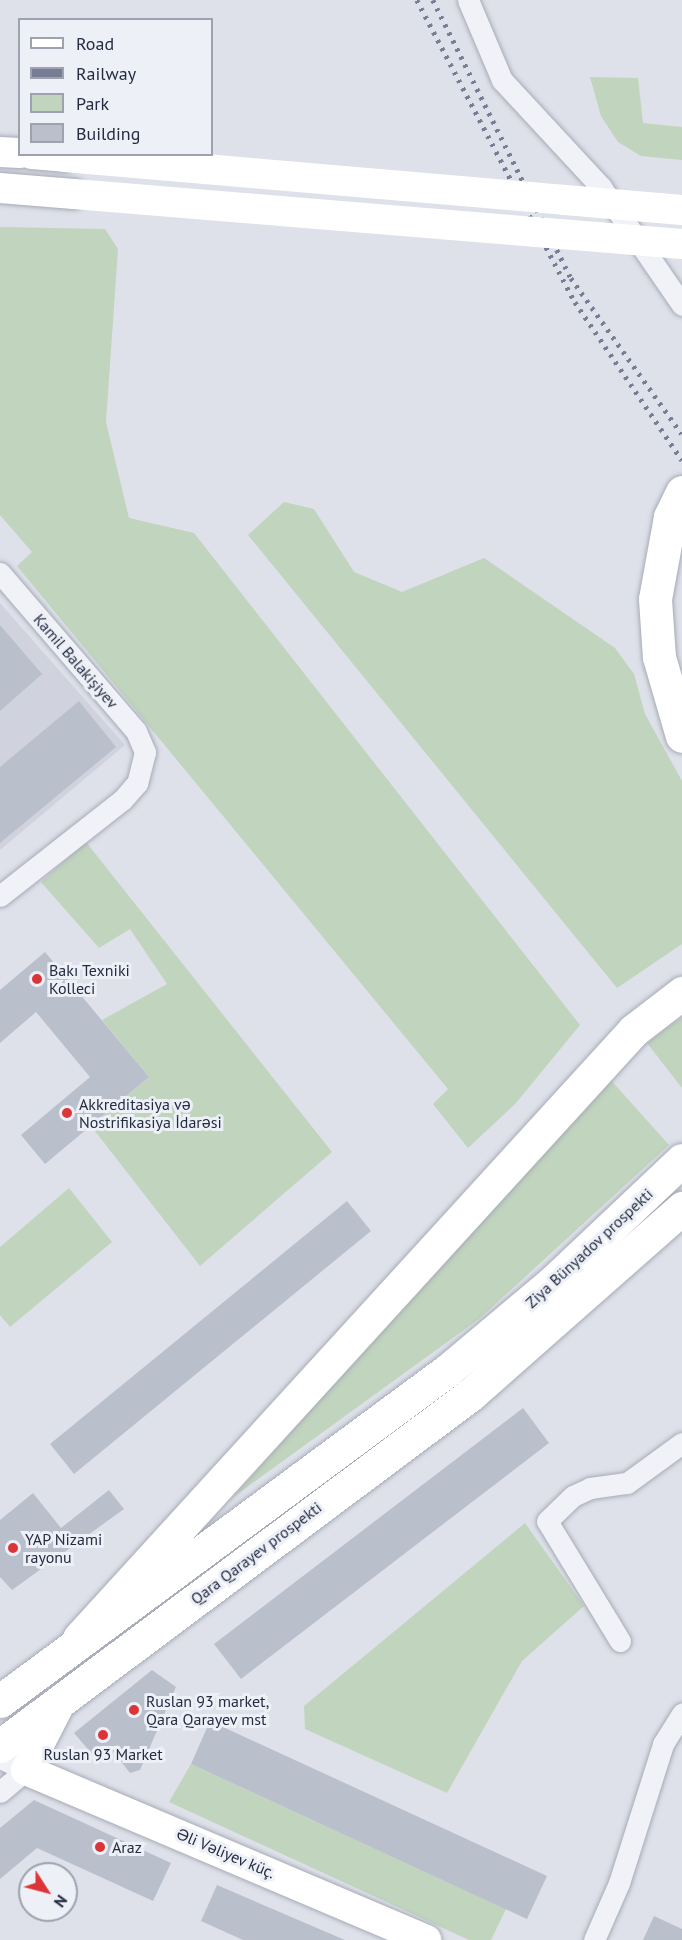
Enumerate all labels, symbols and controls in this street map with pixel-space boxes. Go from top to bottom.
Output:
legend [18,18,213,156]
text: Road [76,32,114,55]
text: Railway [76,62,136,85]
text: Park [76,92,109,115]
text: Building [76,122,140,145]
street label: Kamil Balakişiyev [30,610,122,712]
place label: Bakı Texniki Kolleci [49,960,130,998]
marker: Bakı Texniki Kolleci [30,972,44,986]
place label: Akkreditasiya və Nostrifikasiya İdarəsi [79,1094,222,1132]
marker: Akkreditasiya və Nostrifikasiya İdarəsi [60,1106,74,1120]
street label: Ziya Bünyadov prospekti [521,1184,657,1312]
street label: Qara Qarayev prospekti [187,1497,325,1609]
place label: YAP Nizami rayonu [25,1529,103,1567]
marker: YAP Nizami rayonu [6,1541,20,1555]
place label: Ruslan 93 market, Qara Qarayev mst [146,1691,269,1729]
marker: Ruslan 93 market, Qara Qarayev mst [127,1703,141,1717]
marker: Ruslan 93 Market [96,1728,110,1742]
place label: Ruslan 93 Market [43,1744,163,1764]
street label: Əli Vəliyev küç. [173,1823,279,1883]
place label: Araz [112,1837,142,1857]
marker: Araz [93,1840,107,1854]
north arrow [18,1862,78,1922]
text: N [50,1891,72,1912]

